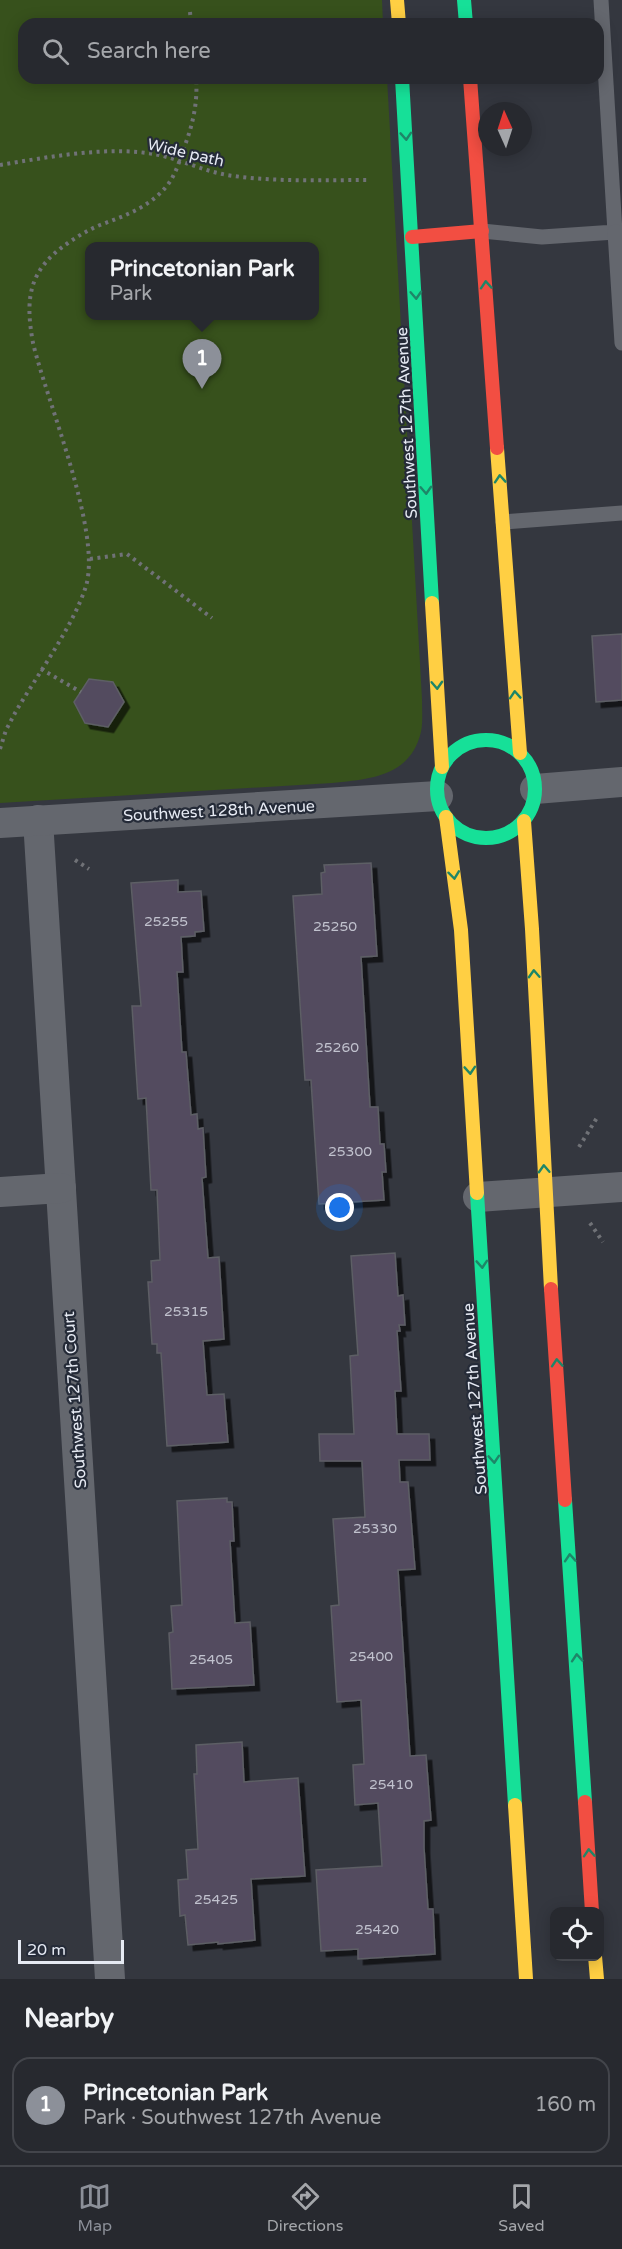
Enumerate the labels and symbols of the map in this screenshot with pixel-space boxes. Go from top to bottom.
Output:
north arrow [478,102,532,156]
one-way arrow [399,132,412,141]
street label: Wide path [145,134,226,171]
one-way arrow [480,280,493,289]
one-way arrow [409,291,422,300]
street label: Southwest 127th Avenue [392,327,422,519]
pin: 1 [182,340,222,389]
one-way arrow [493,475,506,484]
one-way arrow [420,486,433,495]
one-way arrow [431,680,444,689]
one-way arrow [509,690,522,699]
street label: Southwest 128th Avenue [123,796,315,826]
one-way arrow [447,871,460,880]
house number: 25255 [144,913,188,930]
house number: 25250 [313,918,357,935]
one-way arrow [528,969,541,978]
house number: 25260 [315,1039,359,1056]
one-way arrow [463,1065,476,1074]
house number: 25300 [328,1143,372,1160]
one-way arrow [538,1164,551,1173]
your location [325,1193,354,1222]
one-way arrow [476,1260,489,1269]
street label: Southwest 127th Avenue [458,1302,492,1495]
house number: 25315 [164,1303,208,1320]
street label: Southwest 127th Court [59,1311,91,1489]
one-way arrow [551,1359,564,1368]
one-way arrow [488,1454,501,1463]
house number: 25330 [353,1520,397,1537]
one-way arrow [564,1553,577,1562]
house number: 25400 [349,1648,393,1665]
house number: 25405 [189,1651,233,1668]
one-way arrow [570,1654,583,1663]
house number: 25410 [369,1776,413,1793]
one-way arrow [582,1849,595,1858]
house number: 25425 [194,1891,238,1908]
house number: 25420 [355,1921,399,1938]
scale bar [18,1937,124,1964]

